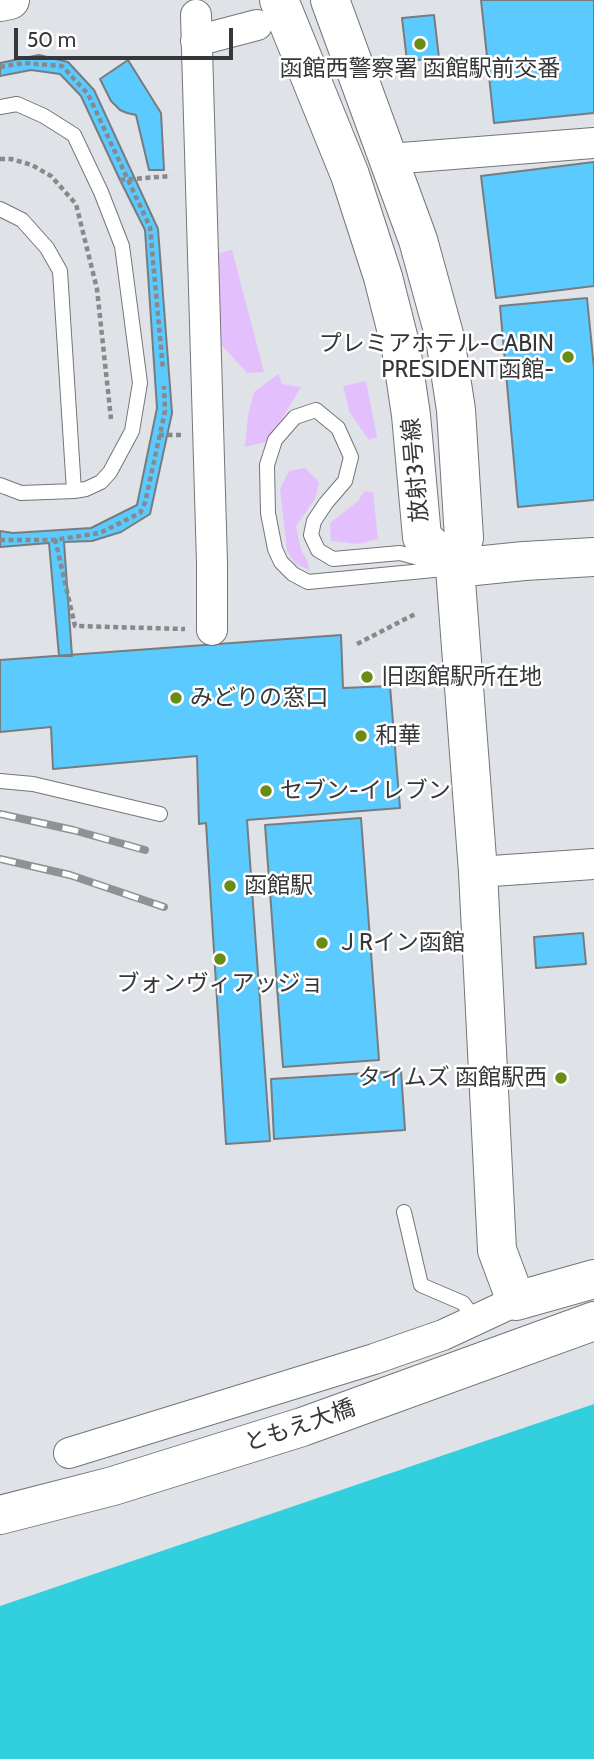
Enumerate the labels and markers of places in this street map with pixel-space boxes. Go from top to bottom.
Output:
marker: 函館西警察署 函館駅前交番 [412,36,428,52]
place label: 函館西警察署 函館駅前交番 [279,55,561,83]
place label: プレミアホテル-CABIN PRESIDENT函館- [319,330,554,384]
marker: プレミアホテル-CABIN PRESIDENT函館- [560,349,576,365]
place label: 旧函館駅所在地 [381,663,542,691]
marker: 旧函館駅所在地 [359,669,375,685]
place label: みどりの窓口 [190,684,328,712]
marker: みどりの窓口 [168,690,184,706]
place label: 和華 [375,722,421,750]
marker: 和華 [353,728,369,744]
place label: セブン-イレブン [280,777,451,805]
marker: セブン-イレブン [258,783,274,799]
place label: 函館駅 [244,872,313,900]
marker: 函館駅 [222,878,238,894]
place label: ＪRイン函館 [336,929,465,957]
marker: ＪRイン函館 [314,935,330,951]
marker: ブォンヴィアッジョ [212,951,228,967]
place label: ブォンヴィアッジョ [117,970,323,998]
place label: タイムズ 函館駅西 [358,1064,547,1092]
marker: タイムズ 函館駅西 [553,1070,569,1086]

